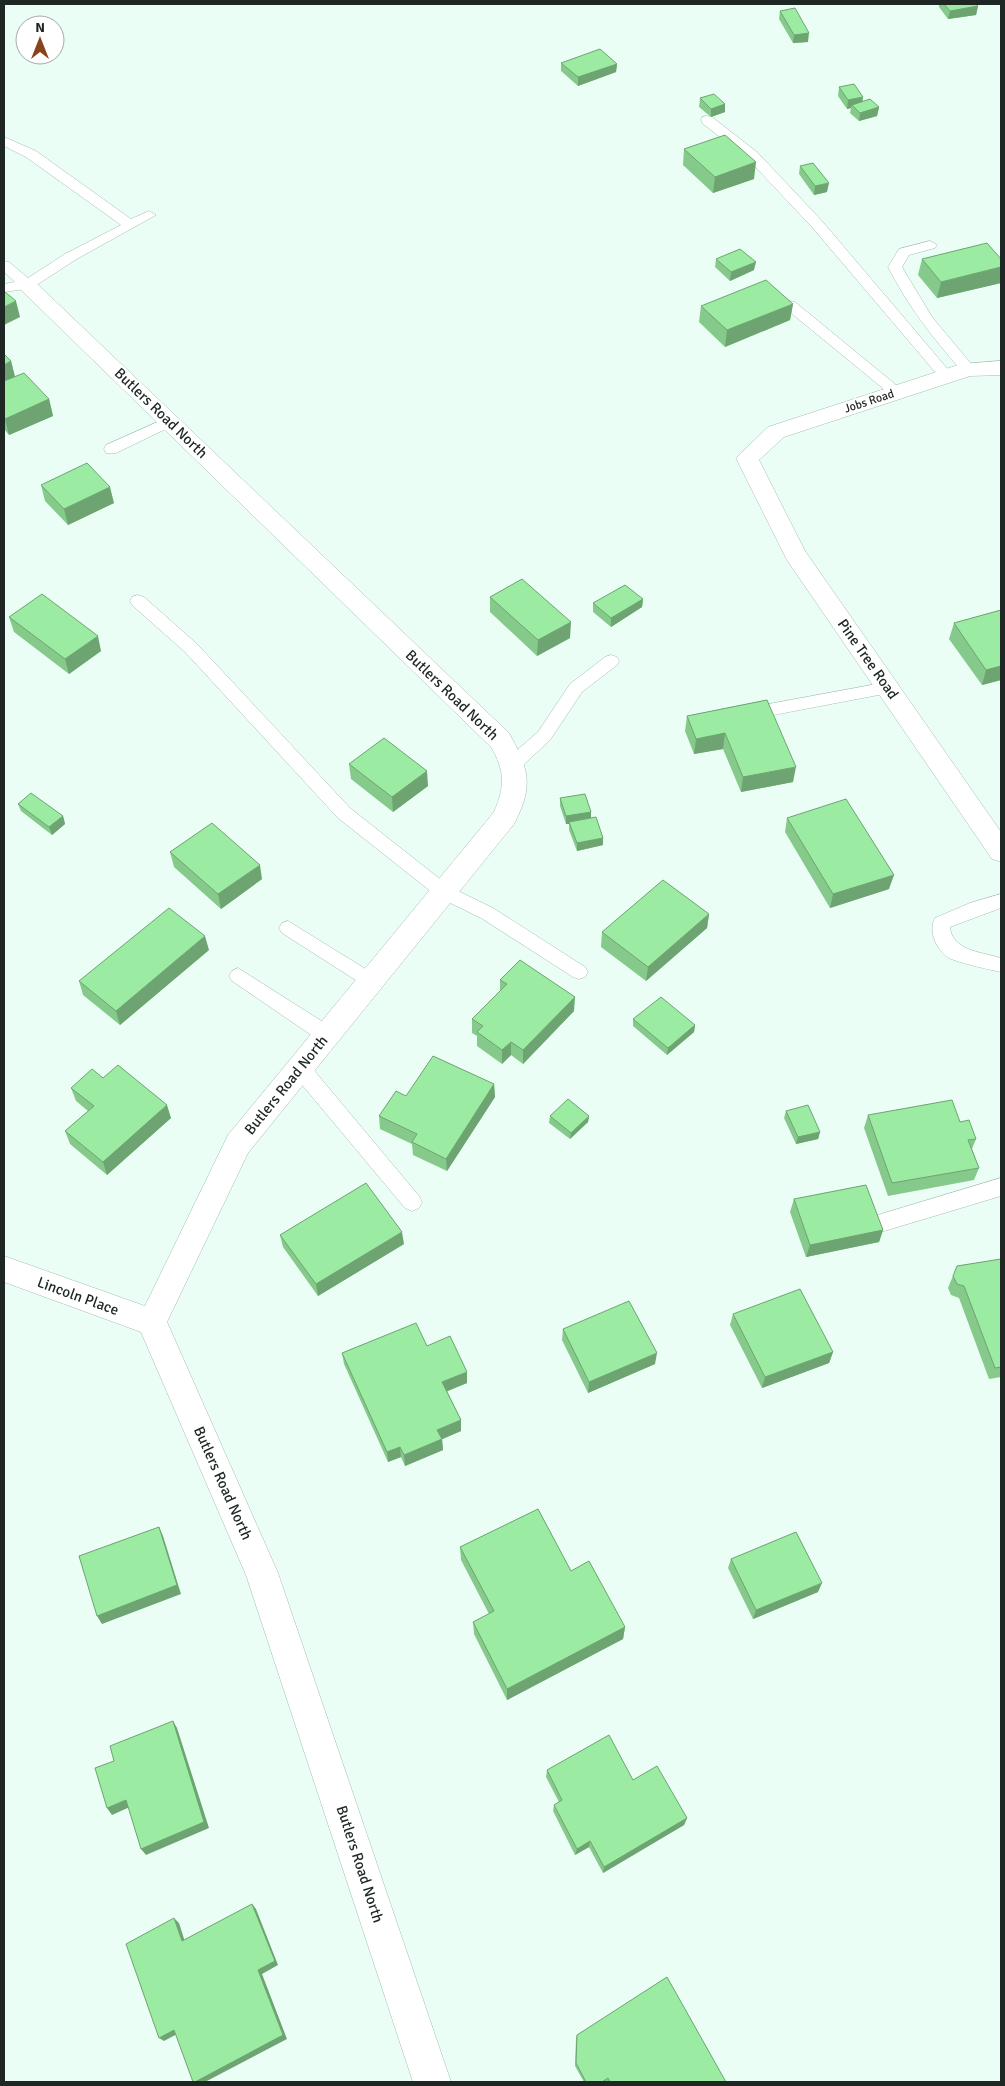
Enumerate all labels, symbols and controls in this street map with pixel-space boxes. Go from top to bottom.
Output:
north arrow [15,15,65,65]
text: N [35,19,45,36]
street label: Butlers Road North [111,364,211,462]
street label: Jobs Road [842,386,896,417]
street label: Pine Tree Road [834,615,902,703]
street label: Butlers Road North [402,646,502,744]
street label: Butlers Road North [241,1032,331,1138]
street label: Lincoln Place [35,1273,121,1319]
street label: Butlers Road North [190,1423,256,1543]
street label: Butlers Road North [333,1803,387,1925]

